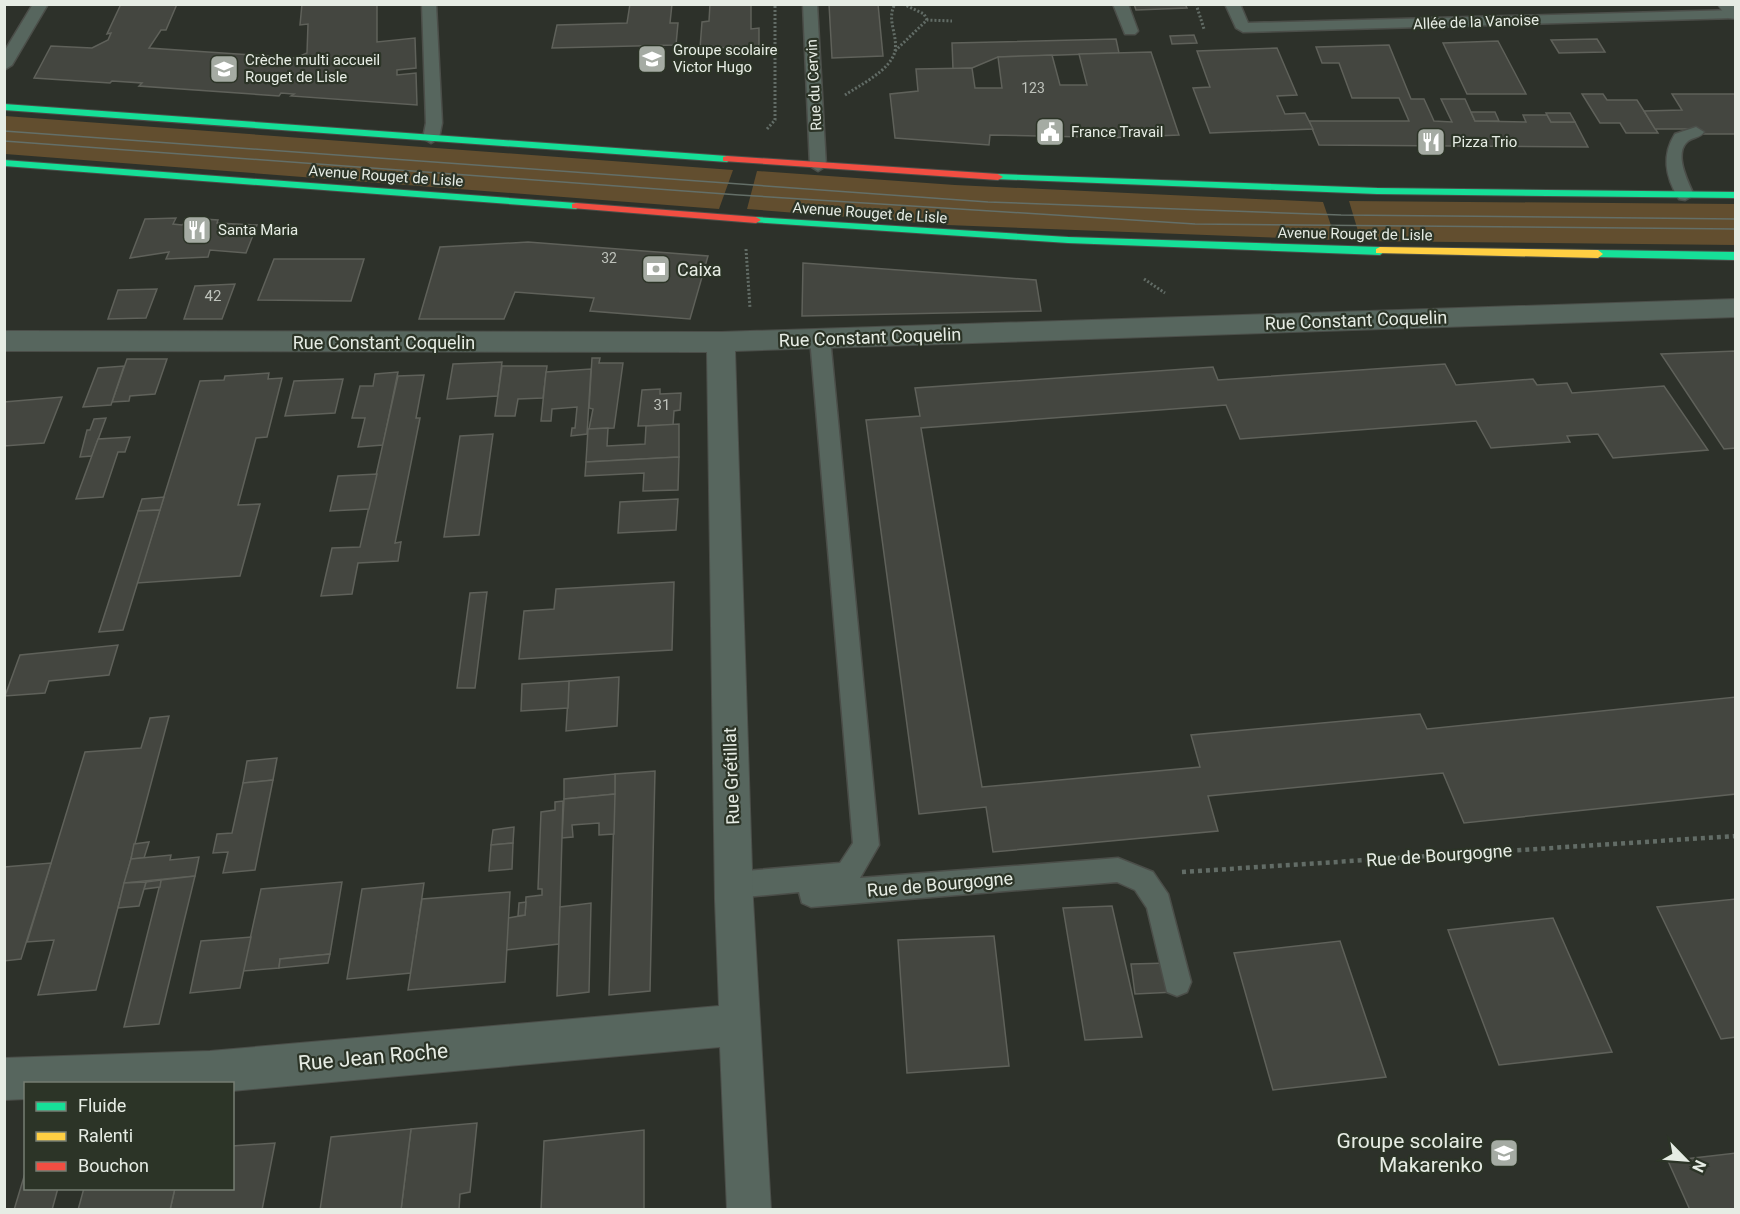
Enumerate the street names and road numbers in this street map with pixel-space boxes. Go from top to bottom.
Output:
street label: Allée de la Vanoise [1413,11,1539,33]
street label: Rue du Cervin [803,39,825,131]
street label: Avenue Rouget de Lisle [308,162,464,190]
street label: Avenue Rouget de Lisle [792,199,948,227]
street label: Avenue Rouget de Lisle [1277,224,1433,244]
street label: Rue Constant Coquelin [1264,306,1448,334]
street label: Rue Constant Coquelin [778,323,962,351]
street label: Rue Constant Coquelin [293,332,475,353]
street label: Rue Grétillat [719,727,743,825]
street label: Rue de Bourgogne [1365,839,1513,871]
street label: Rue de Bourgogne [866,867,1014,901]
street label: Rue Jean Roche [297,1038,449,1076]

